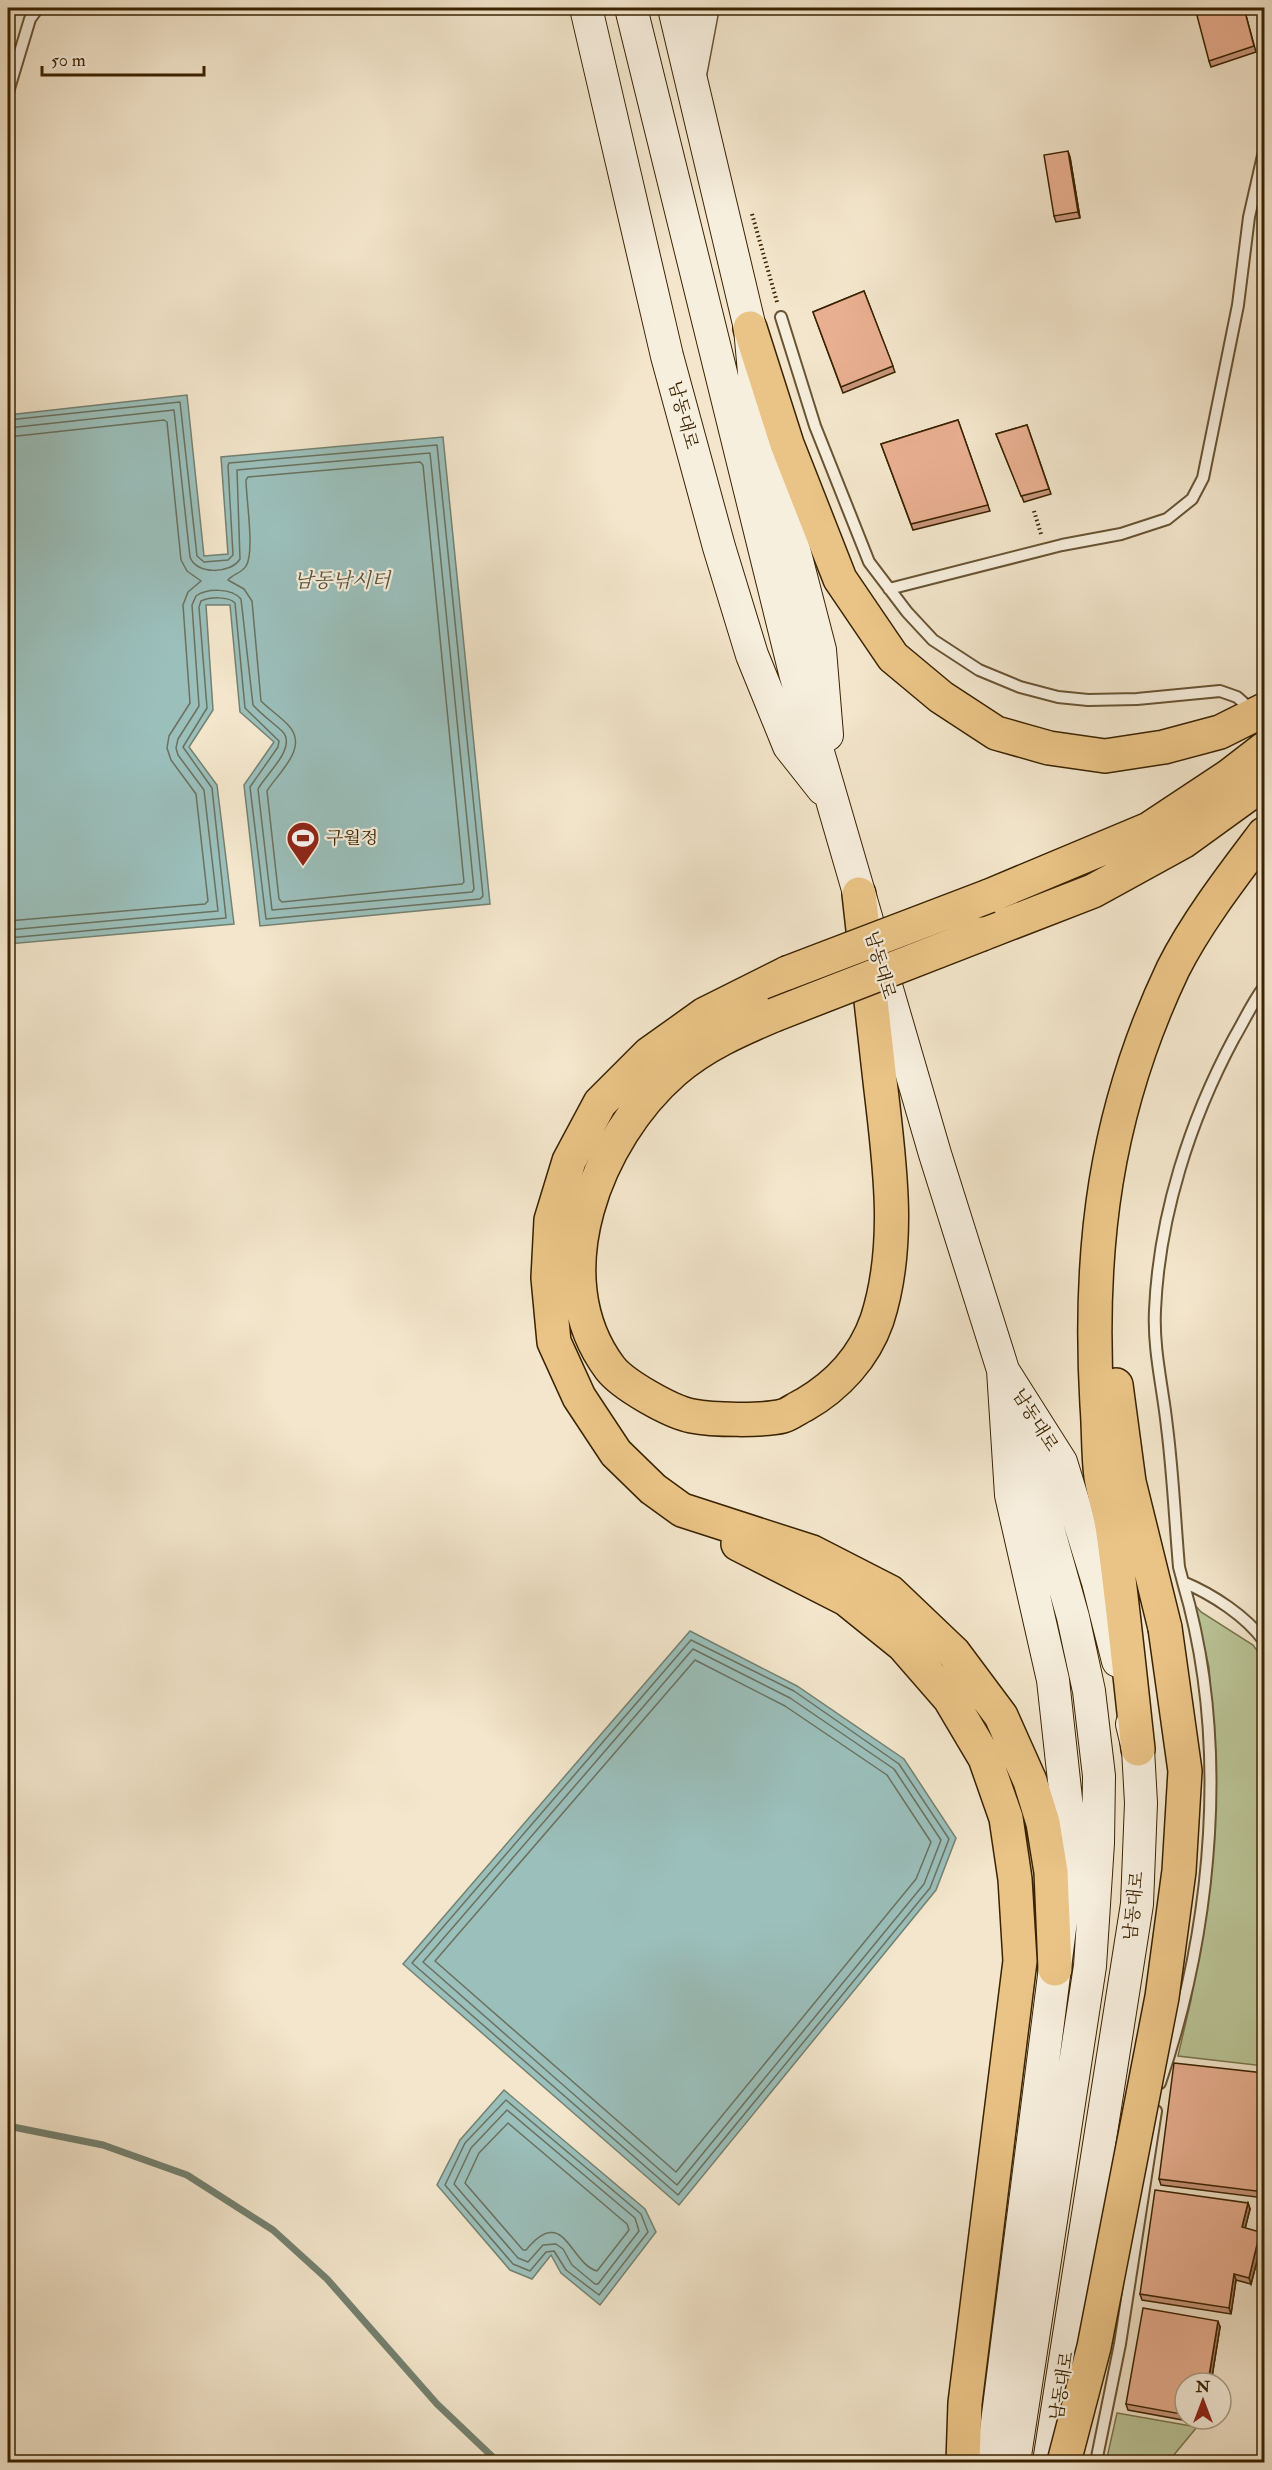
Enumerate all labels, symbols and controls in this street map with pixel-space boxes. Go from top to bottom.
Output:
scale bar [42,39,204,77]
text: 50 m [51,49,86,72]
street label: 남동대로 [663,378,703,452]
water label: 남동낚시터 [294,568,392,593]
sports icon: 구월정 [285,820,321,867]
place label: 구월정 [326,827,378,850]
street label: 남동대로 [859,928,901,1002]
street label: 남동대로 [1007,1384,1063,1456]
street label: 남동대로 [1119,1870,1149,1942]
street label: 남동대로 [1045,2350,1079,2422]
north arrow [1173,2371,1233,2431]
text: N [1195,2377,1211,2397]

